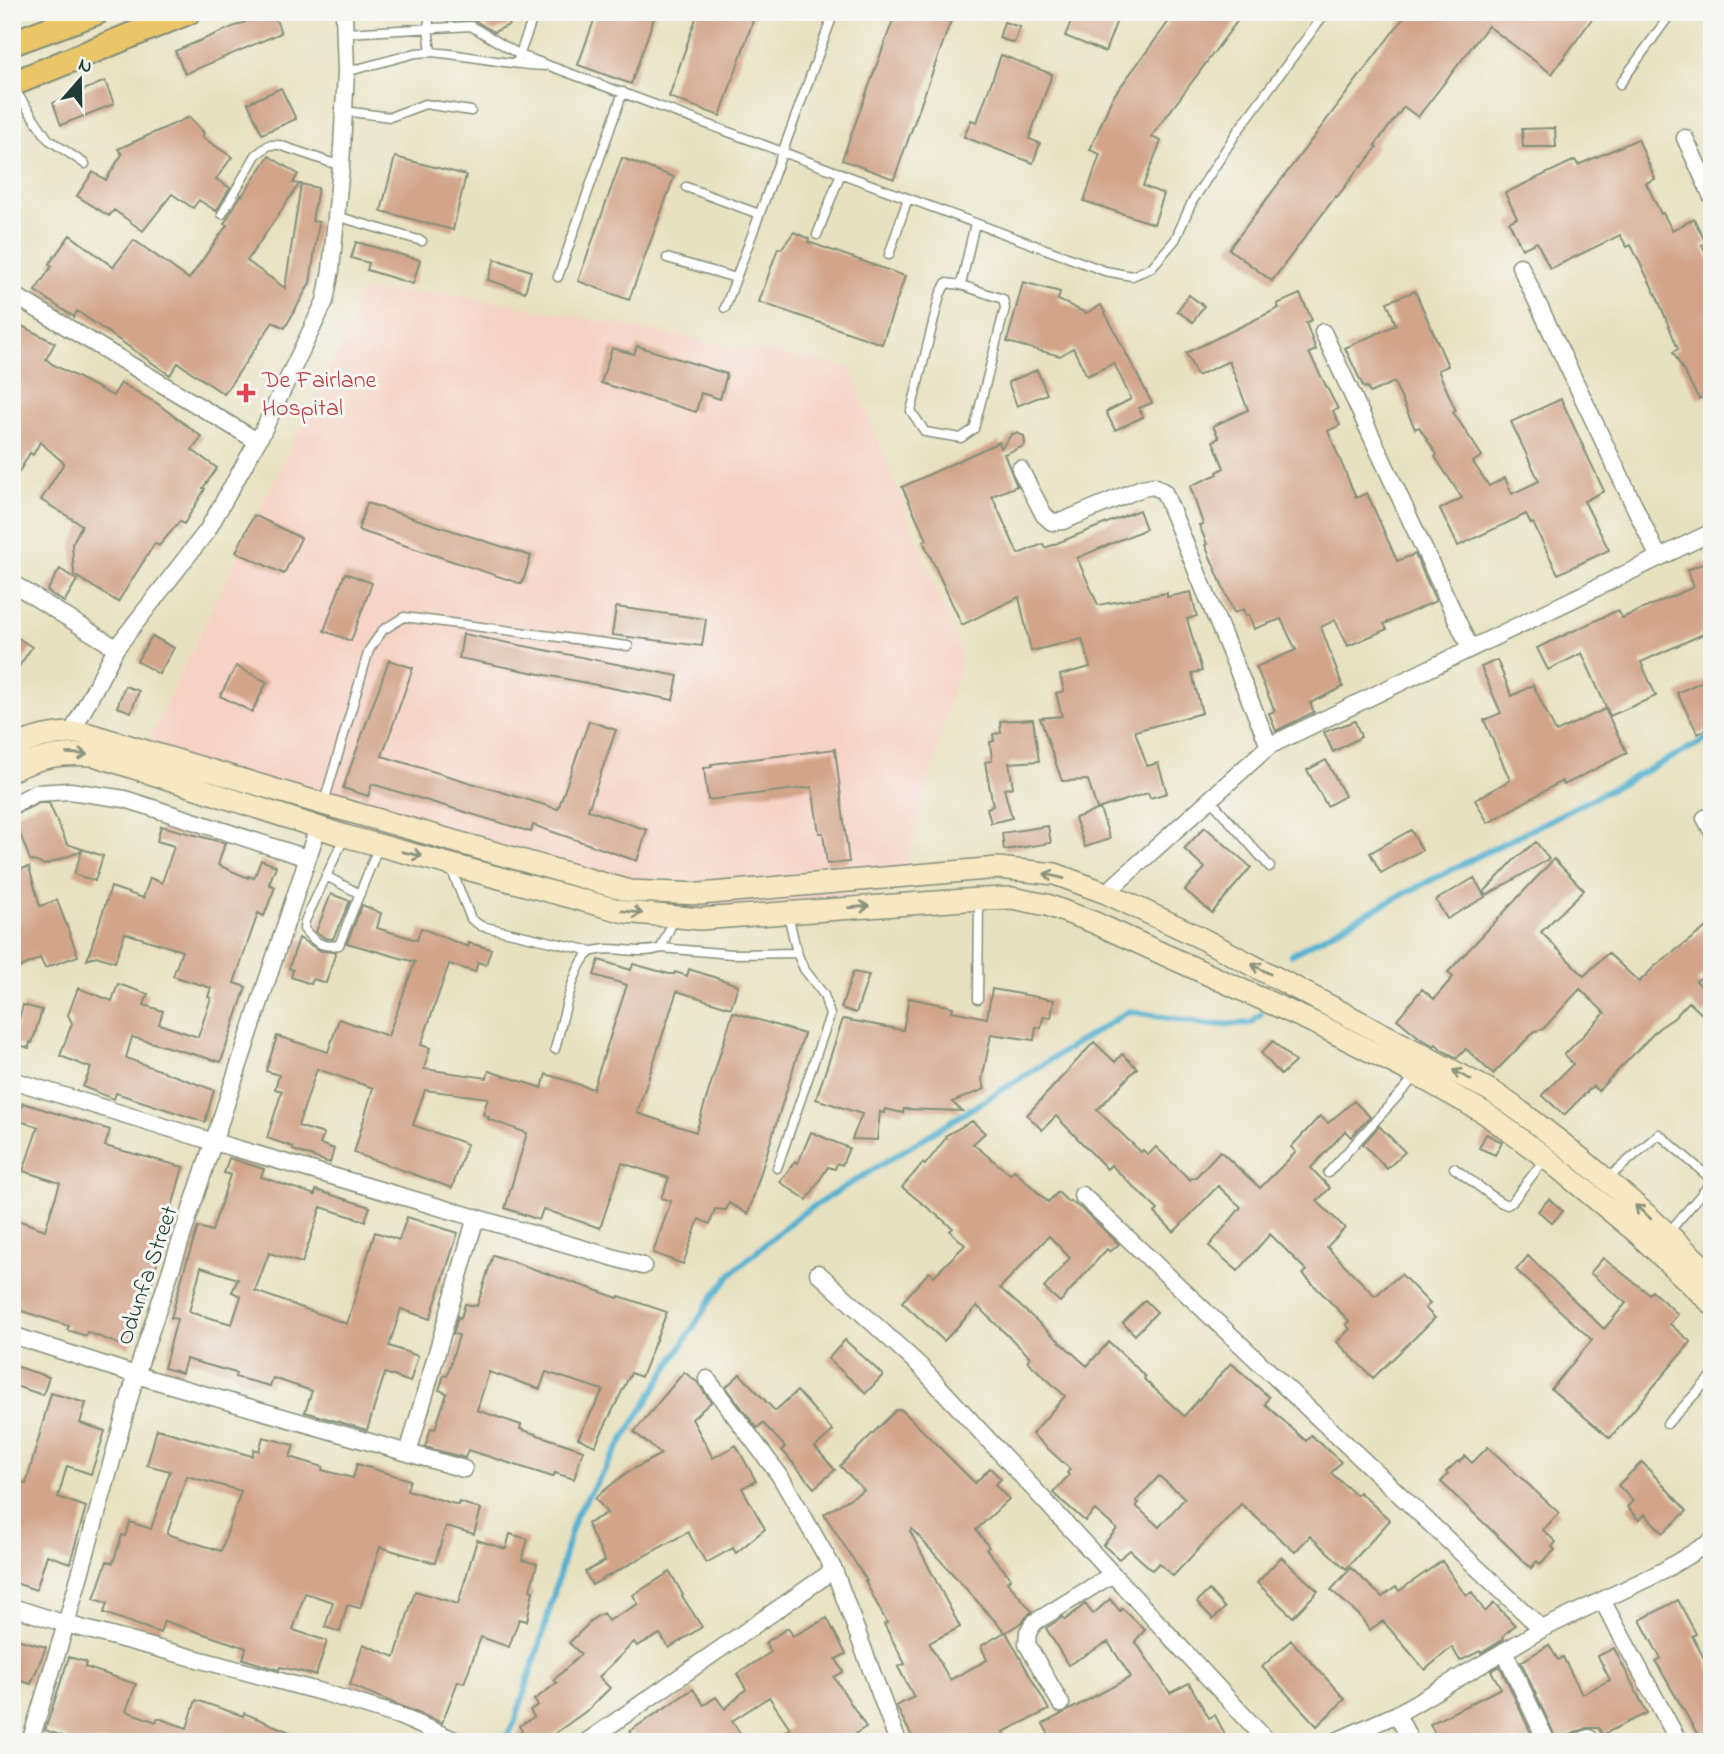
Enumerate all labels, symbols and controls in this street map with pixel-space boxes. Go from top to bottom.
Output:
north arrow [46,46,116,116]
text: N [74,51,96,81]
place label: De Fairlane Hospital [261,364,376,427]
marker: De Fairlane Hospital [236,383,256,403]
one-way arrow [66,748,88,761]
one-way arrow [400,848,423,861]
one-way arrow [1044,869,1066,882]
one-way arrow [847,900,870,913]
one-way arrow [620,905,643,918]
one-way arrow [1251,962,1272,976]
one-way arrow [1453,1068,1473,1082]
street label: Odunfa Street [108,1201,189,1350]
one-way arrow [1635,1204,1653,1220]

